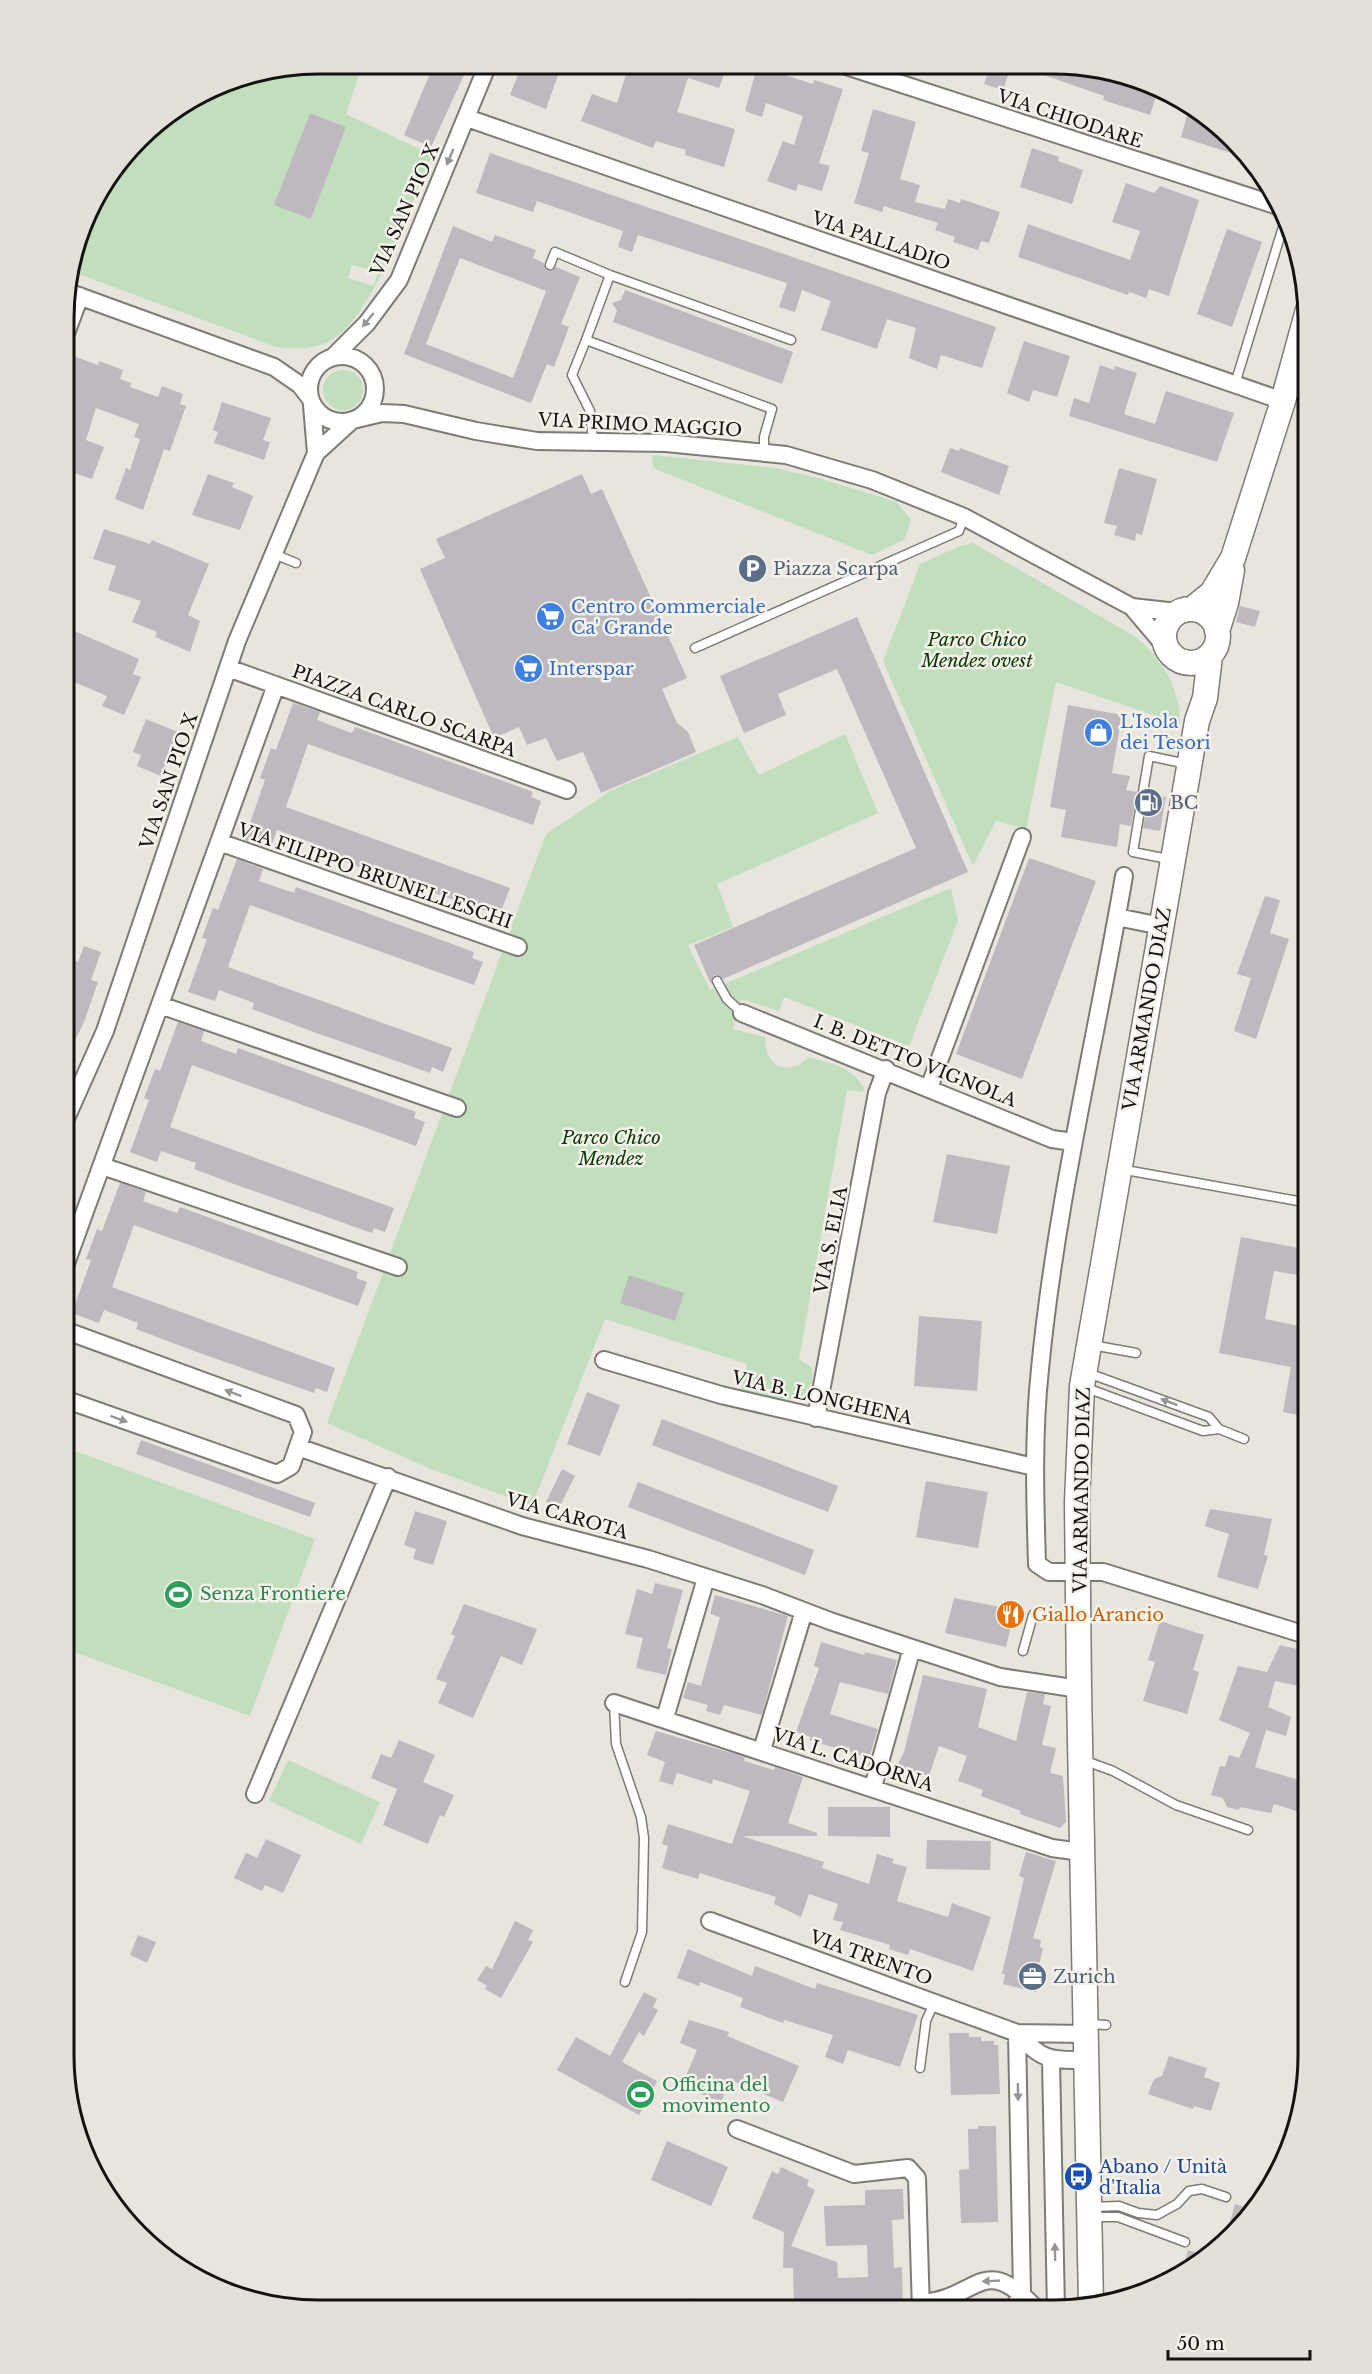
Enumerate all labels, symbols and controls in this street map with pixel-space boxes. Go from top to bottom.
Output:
street label: VIA CHIODARE [994,85,1145,153]
street label: VIA SAN PIO X [366,140,444,281]
one-way arrow [445,149,455,167]
street label: VIA PALLADIO [808,207,953,275]
one-way arrow [362,313,375,328]
street label: VIA PRIMO MAGGIO [536,409,743,441]
parking icon: Piazza Scarpa [736,553,768,585]
place label: Piazza Scarpa [773,558,899,580]
place label: Centro Commerciale Ca' Grande [571,596,766,639]
supermarket icon: Centro Commerciale Ca' Grande [534,601,566,633]
park label: Parco Chico Mendez ovest [920,629,1033,672]
supermarket icon: Interspar [512,653,544,685]
place label: Interspar [549,658,634,680]
street label: PIAZZA CARLO SCARPA [289,660,520,762]
street label: VIA SAN PIO X [135,710,203,853]
place label: L'Isola dei Tesori [1120,711,1211,754]
shop icon: L'Isola dei Tesori [1083,716,1115,748]
fuel station icon: BC [1133,787,1165,819]
place label: BC [1170,792,1198,814]
street label: VIA FILIPPO BRUNELLESCHI [234,818,515,933]
street label: VIA ARMANDO DIAZ [1118,906,1176,1113]
street label: I. B. DETTO VIGNOLA [810,1010,1021,1112]
park label: Parco Chico Mendez [560,1127,661,1170]
street label: VIA S. ELIA [810,1183,852,1297]
street label: VIA B. LONGHENA [729,1366,916,1430]
street label: VIA ARMANDO DIAZ [1069,1387,1095,1594]
one-way arrow [224,1388,242,1397]
one-way arrow [1160,1396,1178,1406]
one-way arrow [110,1414,128,1424]
street label: VIA CAROTA [502,1488,632,1544]
sports icon: Senza Frontiere [163,1578,195,1610]
place label: Senza Frontiere [200,1583,346,1605]
restaurant icon: Giallo Arancio [995,1599,1027,1631]
place label: Giallo Arancio [1032,1604,1164,1626]
street label: VIA L. CADORNA [769,1723,937,1797]
street label: VIA TRENTO [806,1925,935,1990]
office icon: Zurich [1016,1961,1048,1993]
place label: Zurich [1053,1966,1116,1988]
place label: Officina del movimento [662,2074,770,2117]
sports icon: Officina del movimento [625,2079,657,2111]
one-way arrow [1014,2082,1023,2101]
place label: Abano / Unità d'Italia [1098,2156,1227,2199]
bus stop icon: Abano / Unità d'Italia [1062,2161,1094,2193]
one-way arrow [1050,2243,1060,2262]
one-way arrow [982,2277,1001,2286]
scale bar [1168,2323,1310,2361]
text: 50 m [1177,2333,1225,2355]

